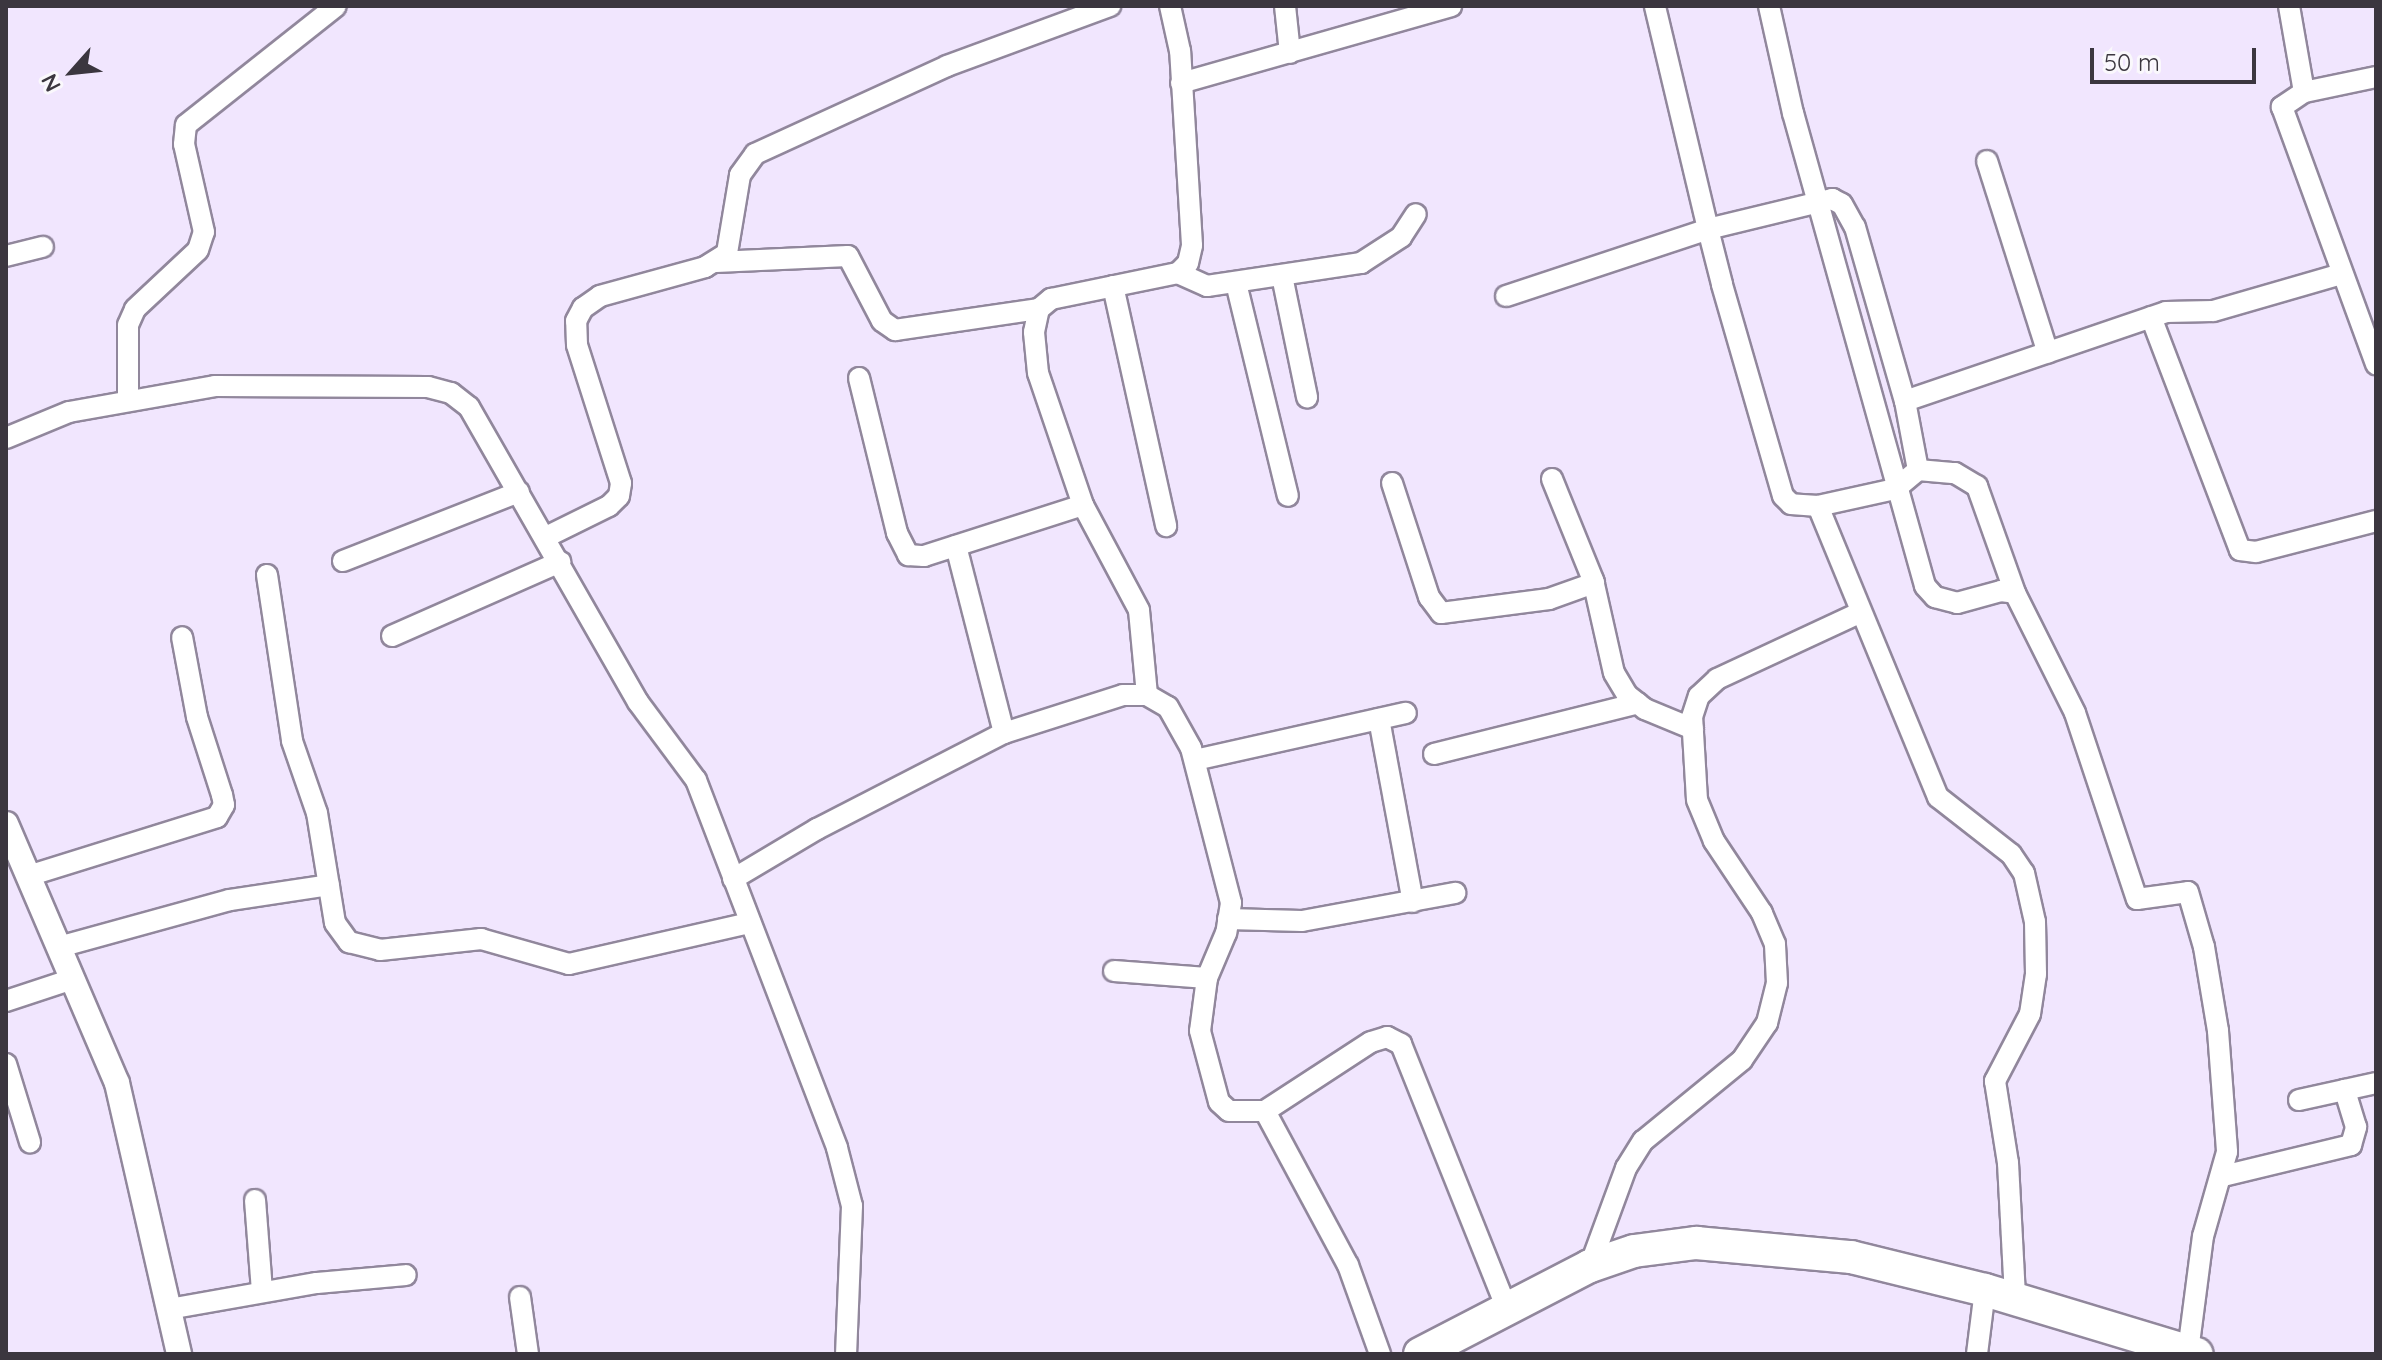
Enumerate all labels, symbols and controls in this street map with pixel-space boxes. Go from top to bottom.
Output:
north arrow [32,32,112,112]
scale bar [2094,32,2260,82]
text: 50 m [2104,47,2160,77]
text: N [34,69,67,96]

